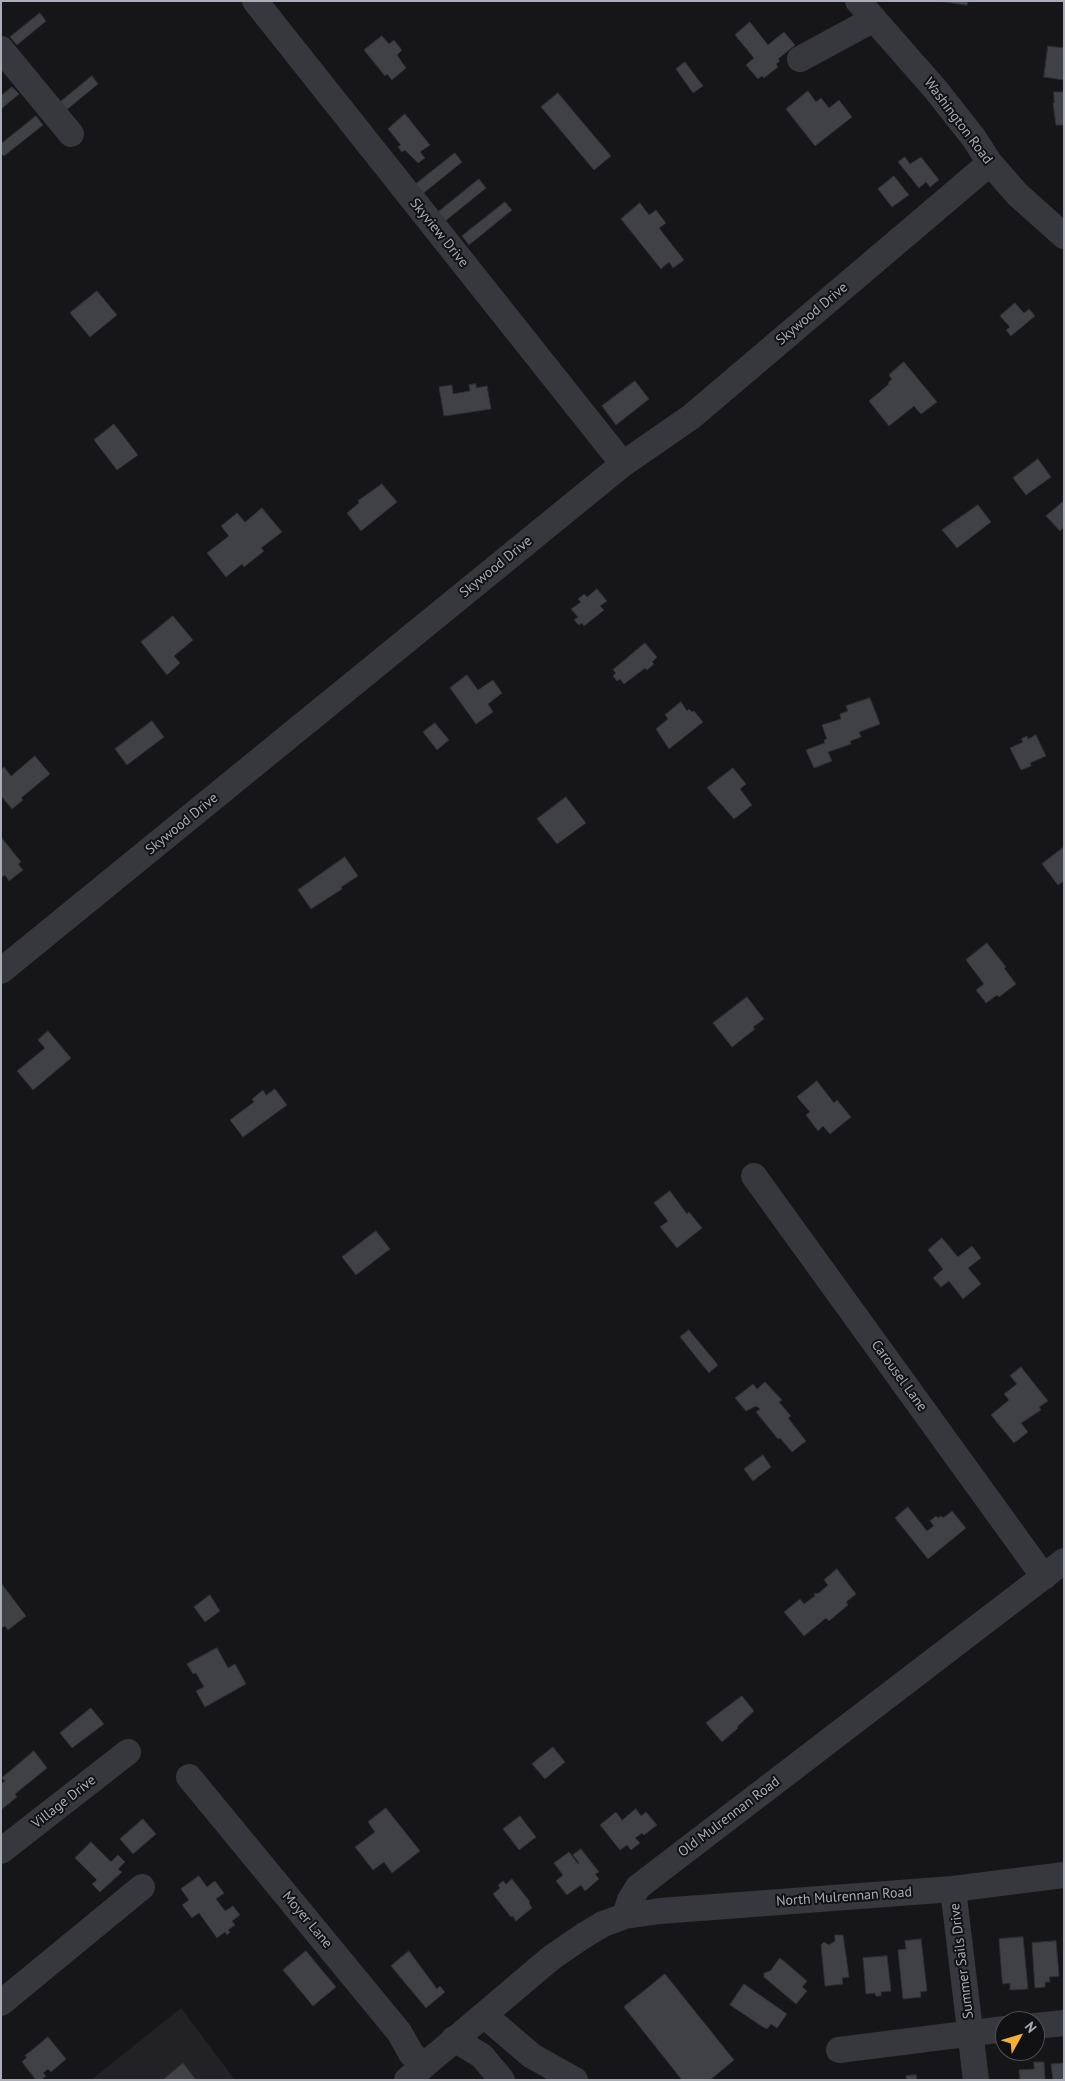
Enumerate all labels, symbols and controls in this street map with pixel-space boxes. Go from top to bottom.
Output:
street label: Washington Road [920,75,996,167]
street label: Skyview Drive [406,195,472,271]
street label: Skywood Drive [773,279,851,349]
street label: Skywood Drive [456,533,536,601]
street label: Skywood Drive [142,790,222,858]
street label: Carousel Lane [868,1337,930,1415]
street label: Village Drive [29,1772,99,1832]
street label: Old Mulrennan Road [675,1773,783,1861]
street label: North Mulrennan Road [776,1884,912,1910]
street label: Moyer Lane [278,1888,336,1952]
street label: Summer Sails Drive [947,1902,977,2020]
north arrow [995,2011,1045,2061]
text: N [1021,2018,1041,2036]

